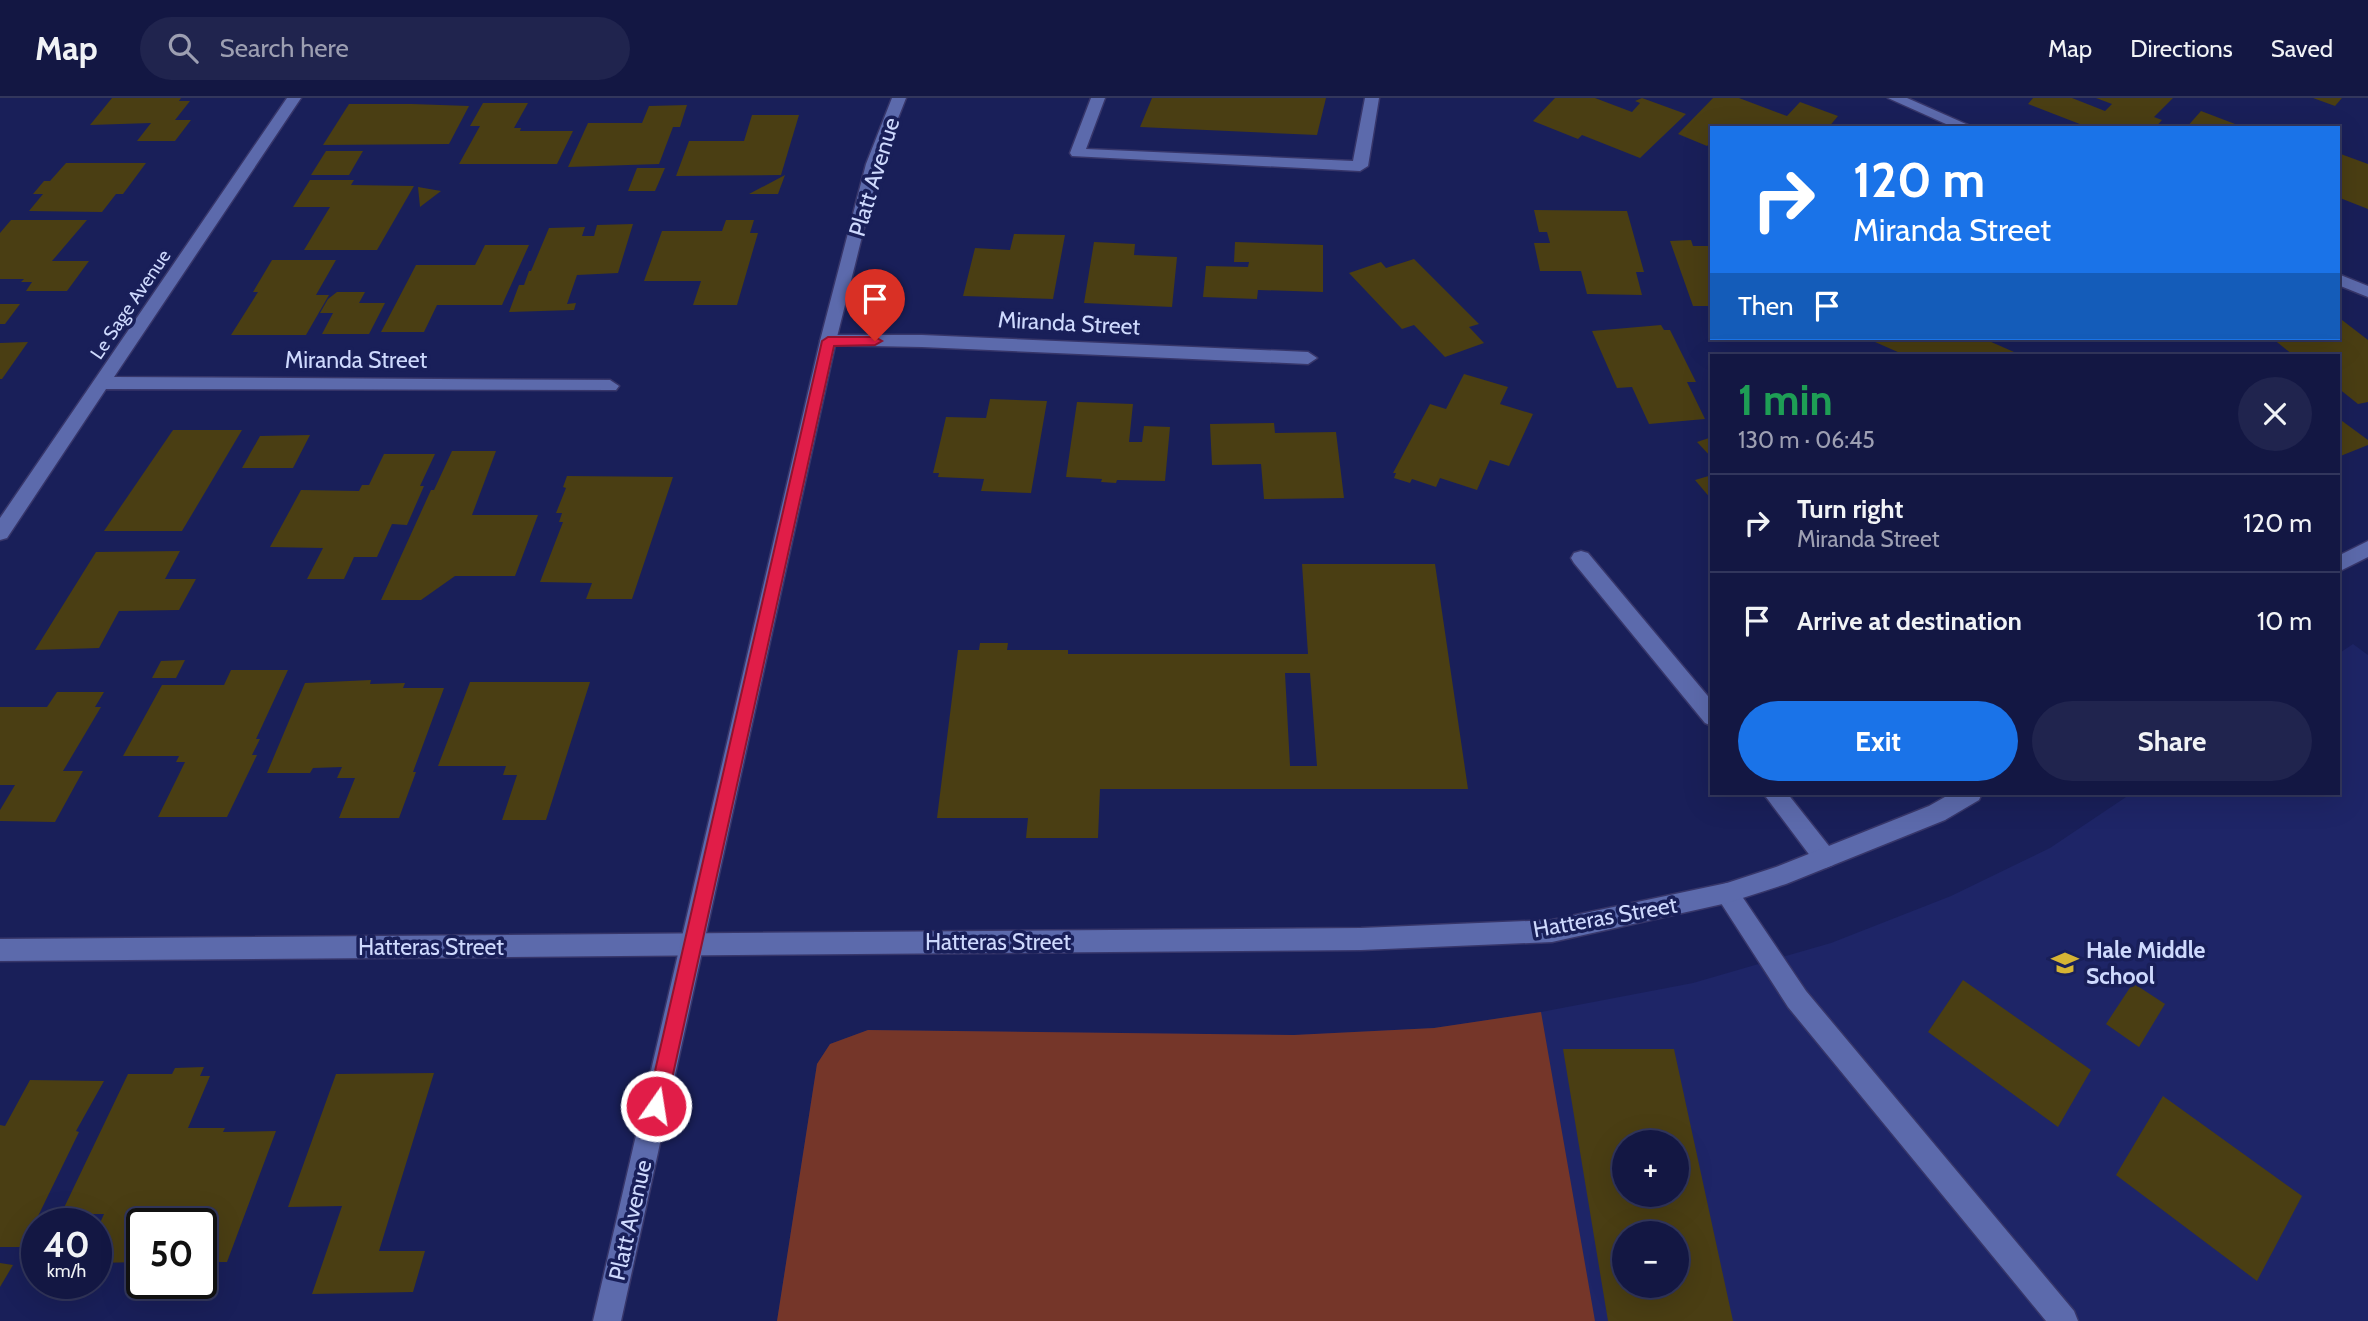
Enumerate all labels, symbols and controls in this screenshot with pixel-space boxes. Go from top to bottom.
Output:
search box [140,17,630,80]
text: Map [35,28,98,68]
icon: search [164,29,202,67]
text: Search here [220,32,349,64]
text: Map [2048,34,2092,63]
text: Directions [2130,34,2233,63]
text: Saved [2271,34,2333,63]
street label: Platt Avenue [843,114,905,240]
text: 120 m [1853,150,1985,209]
icon: right [1738,154,1829,245]
text: Miranda Street [1853,210,2051,249]
street label: Le Sage Avenue [85,245,176,363]
pin [845,269,905,341]
icon: arrive [856,280,894,318]
icon: arrive [1808,287,1846,325]
text: Then [1738,290,1794,322]
street label: Miranda Street [997,305,1141,341]
street label: Miranda Street [285,346,427,374]
text: 1 min [1738,374,1833,426]
button: close [2238,377,2312,451]
text: 130 m · 06:45 [1738,426,1875,454]
text: Turn right [1797,493,1903,525]
icon: right [1738,504,1776,542]
text: 120 m [2243,507,2312,539]
text: Miranda Street [1797,525,1939,553]
icon: arrive [1738,602,1776,640]
text: Arrive at destination [1797,605,2022,637]
text: 10 m [2257,605,2312,637]
button: Exit [1738,701,2018,781]
button: Share [2032,701,2312,781]
street label: Hatteras Street [1531,890,1680,943]
street label: Hatteras Street [925,928,1071,956]
street label: Hatteras Street [358,933,504,961]
place label: Hale Middle School [2086,936,2206,990]
school or university icon: Hale Middle School [2050,948,2080,978]
position arrow [619,1069,693,1143]
map controls [1612,1130,1689,1298]
button: + [1612,1130,1689,1207]
street label: Platt Avenue [603,1157,658,1283]
speed limit sign: 50 [126,1208,217,1299]
button: − [1612,1221,1689,1298]
text: 40 [43,1223,90,1266]
text: km/h [47,1260,86,1282]

